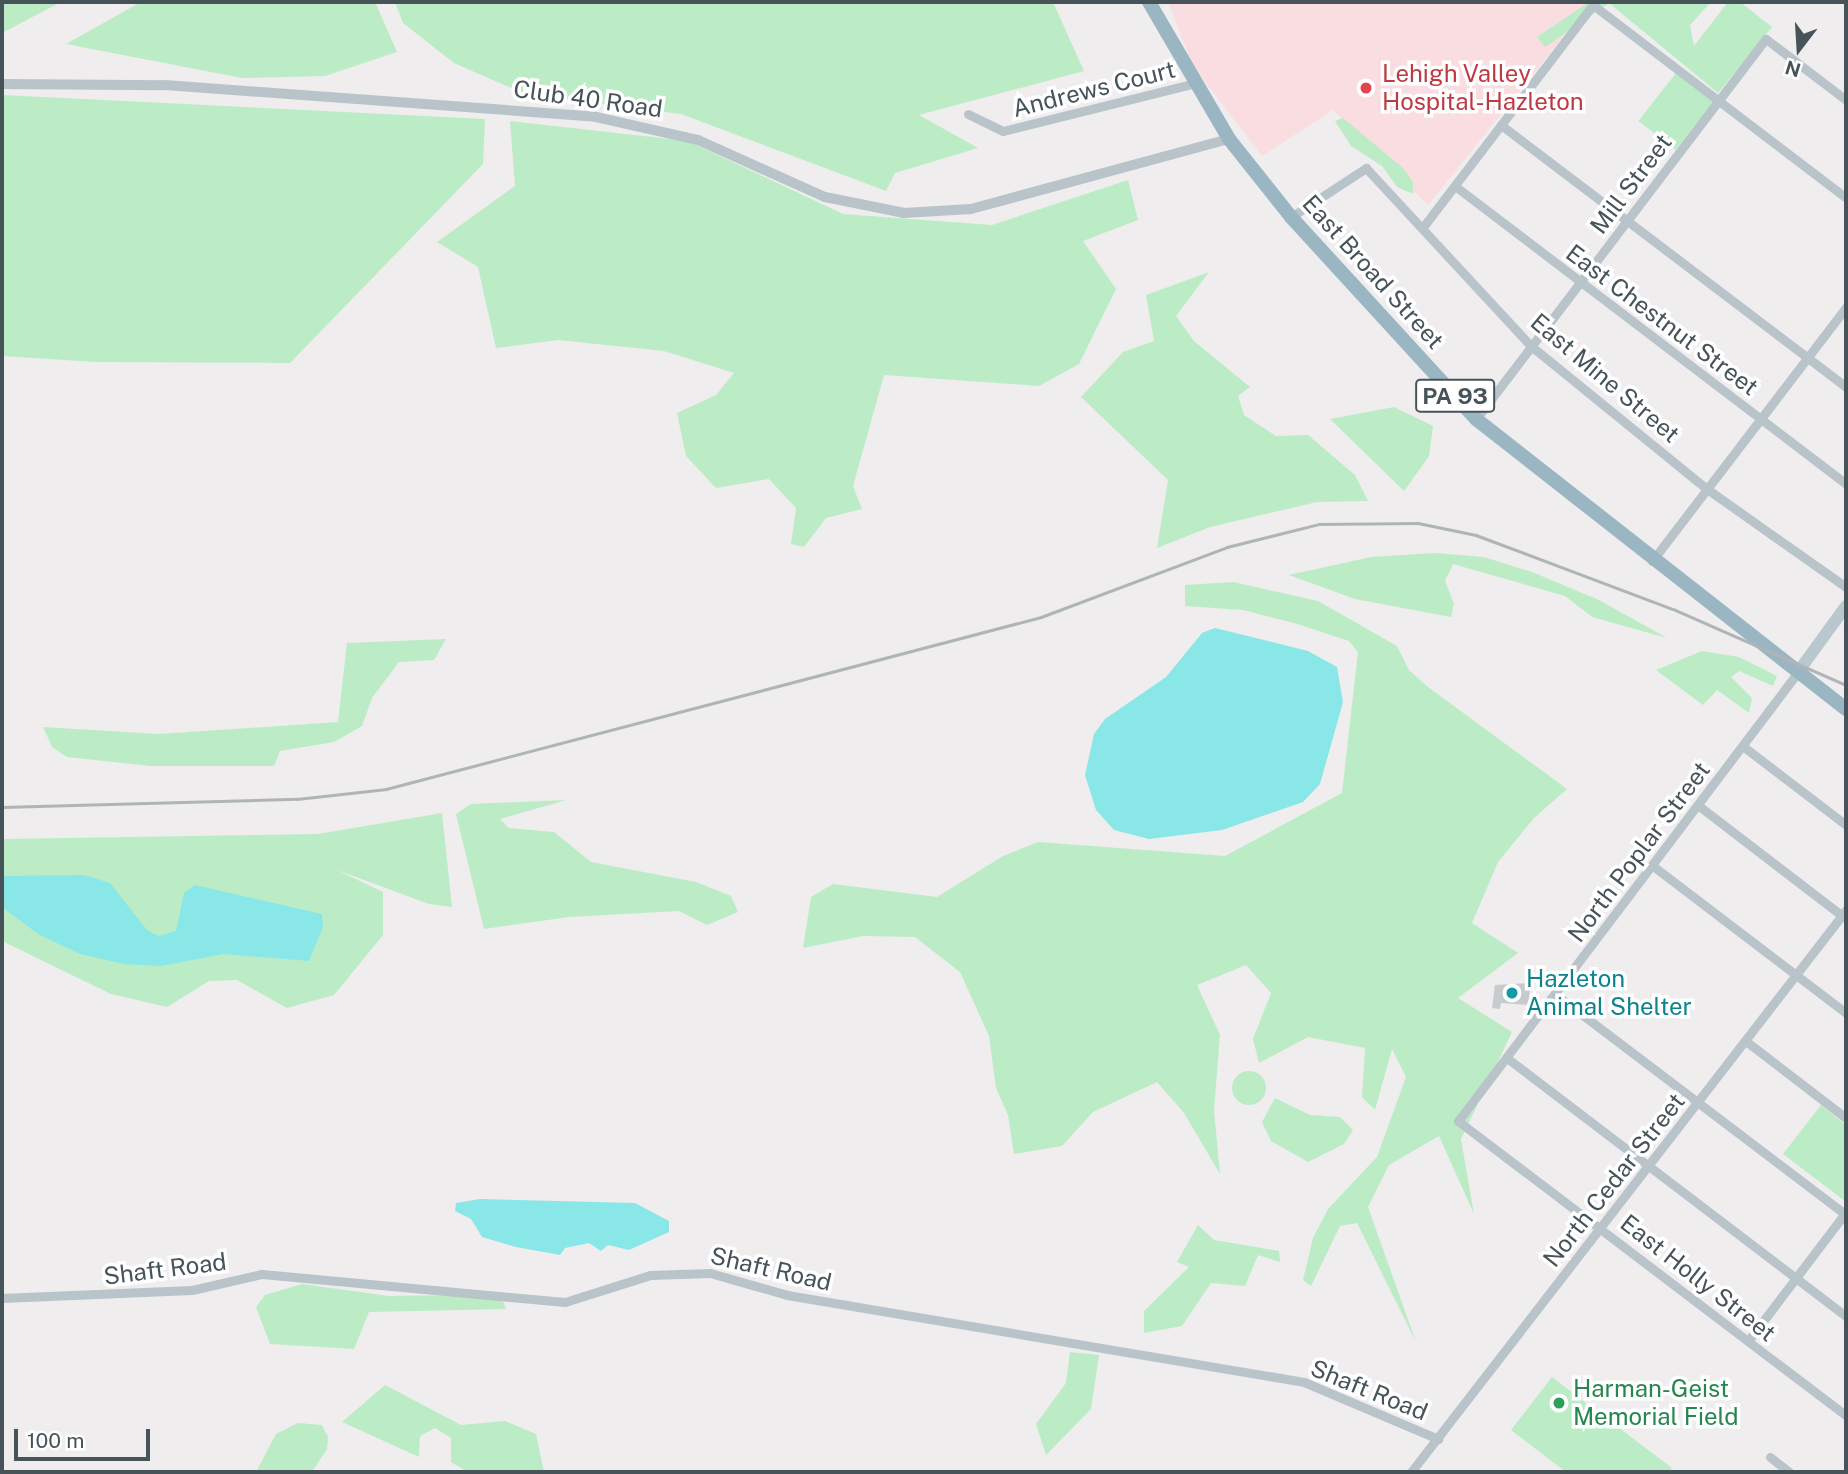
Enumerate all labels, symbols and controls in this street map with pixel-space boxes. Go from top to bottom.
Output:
north arrow [1764,14,1834,84]
street label: Andrews Court [1010,55,1178,123]
text: N [1783,56,1803,82]
place label: Lehigh Valley Hospital-Hazleton [1382,60,1584,116]
street label: Club 40 Road [512,74,664,124]
marker: Lehigh Valley Hospital-Hazleton [1356,78,1376,98]
street label: Mill Street [1584,128,1678,240]
street label: East Broad Street [1296,189,1450,355]
street label: East Chestnut Street [1560,238,1764,402]
street label: East Mine Street [1525,307,1685,449]
road number: PA 93 [1415,376,1495,416]
street label: North Poplar Street [1562,756,1716,948]
place label: Hazleton Animal Shelter [1526,965,1692,1021]
marker: Hazleton Animal Shelter [1504,985,1520,1001]
street label: North Cedar Street [1537,1087,1691,1273]
street label: East Holly Street [1615,1208,1781,1348]
street label: Shaft Road [708,1241,834,1297]
street label: Shaft Road [102,1247,228,1291]
street label: Shaft Road [1306,1354,1432,1426]
place label: Harman-Geist Memorial Field [1573,1375,1738,1431]
marker: Harman-Geist Memorial Field [1551,1395,1567,1411]
scale bar [18,1414,154,1458]
text: 100 m [27,1428,84,1453]

